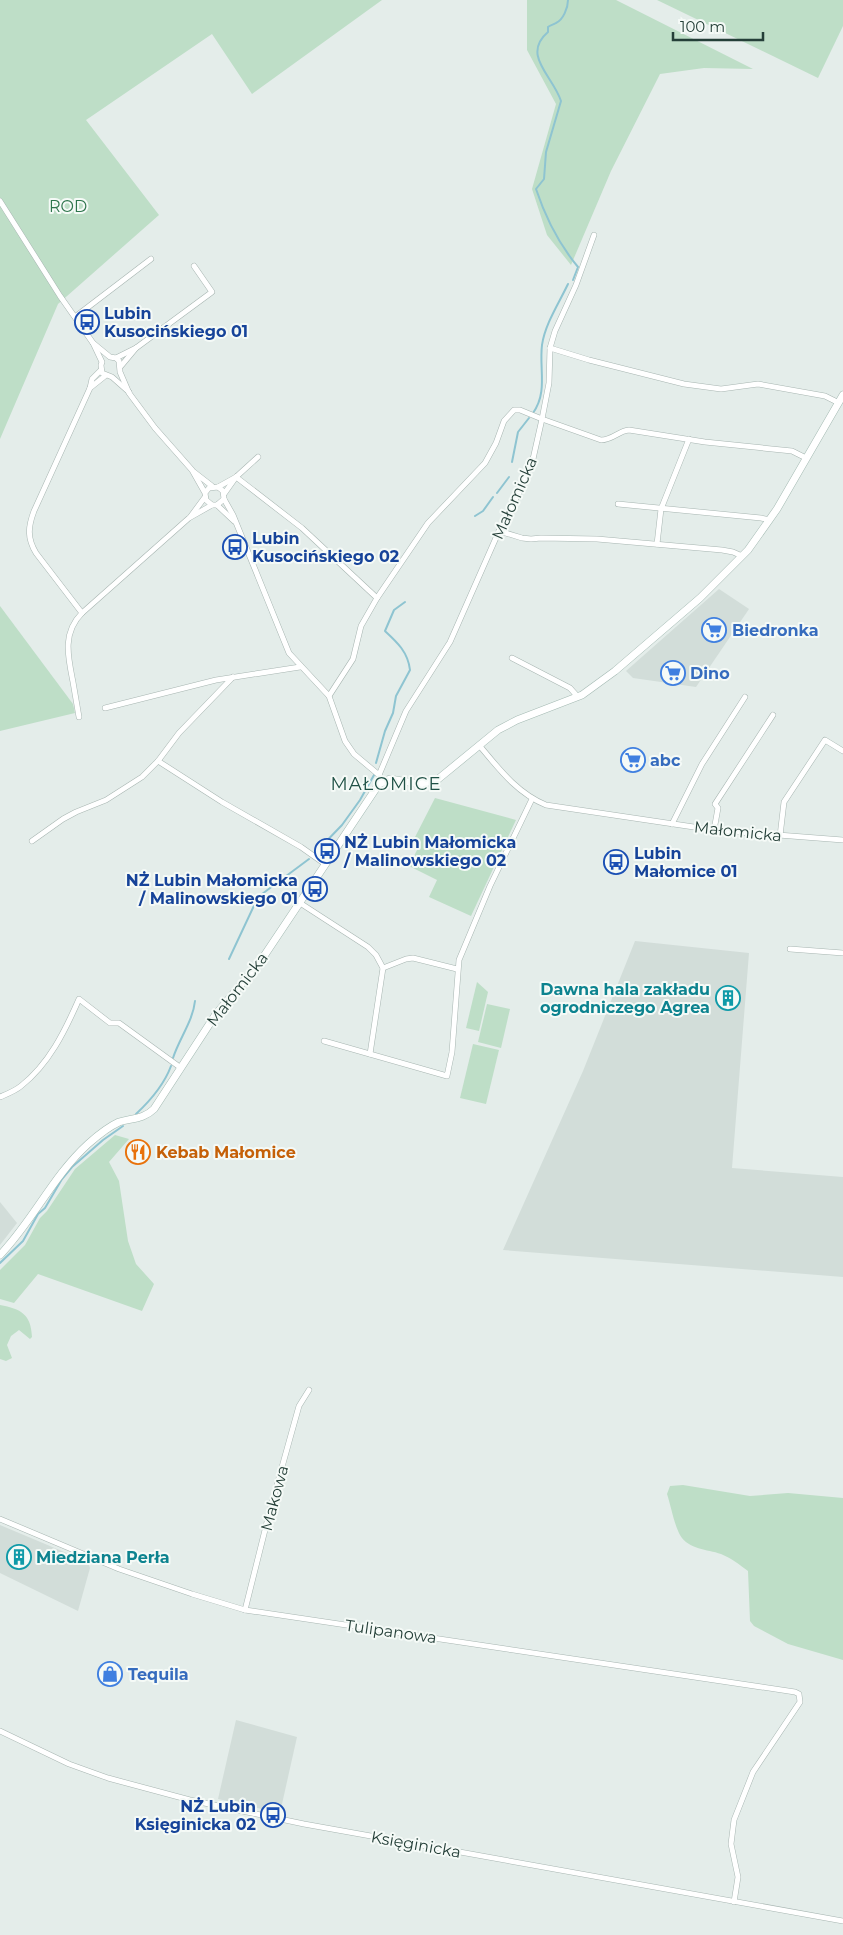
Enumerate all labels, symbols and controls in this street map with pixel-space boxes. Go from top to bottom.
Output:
scale bar [673,10,763,42]
text: 100 m [680,17,725,36]
park label: ROD [49,197,87,216]
place label: Lubin Kusocińskiego 01 [104,304,248,341]
bus stop icon: Lubin Kusocińskiego 01 [74,309,100,335]
street label: Małomicka [488,454,541,542]
place label: Lubin Kusocińskiego 02 [252,529,399,566]
bus stop icon: Lubin Kusocińskiego 02 [222,534,248,560]
supermarket icon: Biedronka [701,617,727,643]
place label: Biedronka [732,621,819,640]
supermarket icon: Dino [660,660,686,686]
place label: Dino [690,664,730,683]
supermarket icon: abc [620,747,646,773]
place label: abc [650,751,681,770]
district label: MAŁOMICE [330,773,442,795]
street label: Małomicka [693,817,783,846]
place label: NŻ Lubin Małomicka / Malinowskiego 02 [343,833,516,870]
bus stop icon: NŻ Lubin Małomicka / Malinowskiego 02 [314,838,340,864]
place label: Lubin Małomice 01 [634,844,737,881]
bus stop icon: Lubin Małomice 01 [603,849,629,875]
place label: NŻ Lubin Małomicka / Malinowskiego 01 [126,871,298,908]
bus stop icon: NŻ Lubin Małomicka / Malinowskiego 01 [302,876,328,902]
street label: Małomicka [203,949,272,1030]
place label: Dawna hala zakładu ogrodniczego Agrea [540,980,710,1017]
building icon: Dawna hala zakładu ogrodniczego Agrea [715,985,741,1011]
restaurant icon: Kebab Małomice [125,1139,151,1165]
place label: Kebab Małomice [156,1143,296,1162]
street label: Makowa [257,1463,292,1533]
building icon: Miedziana Perła [6,1544,32,1570]
place label: Miedziana Perła [36,1548,170,1567]
street label: Tulipanowa [344,1616,438,1647]
shop icon: Tequila [97,1661,123,1687]
place label: Tequila [128,1665,189,1684]
place label: NŻ Lubin Księginicka 02 [135,1797,256,1834]
bus stop icon: NŻ Lubin Księginicka 02 [260,1802,286,1828]
street label: Księginicka [369,1827,462,1862]

